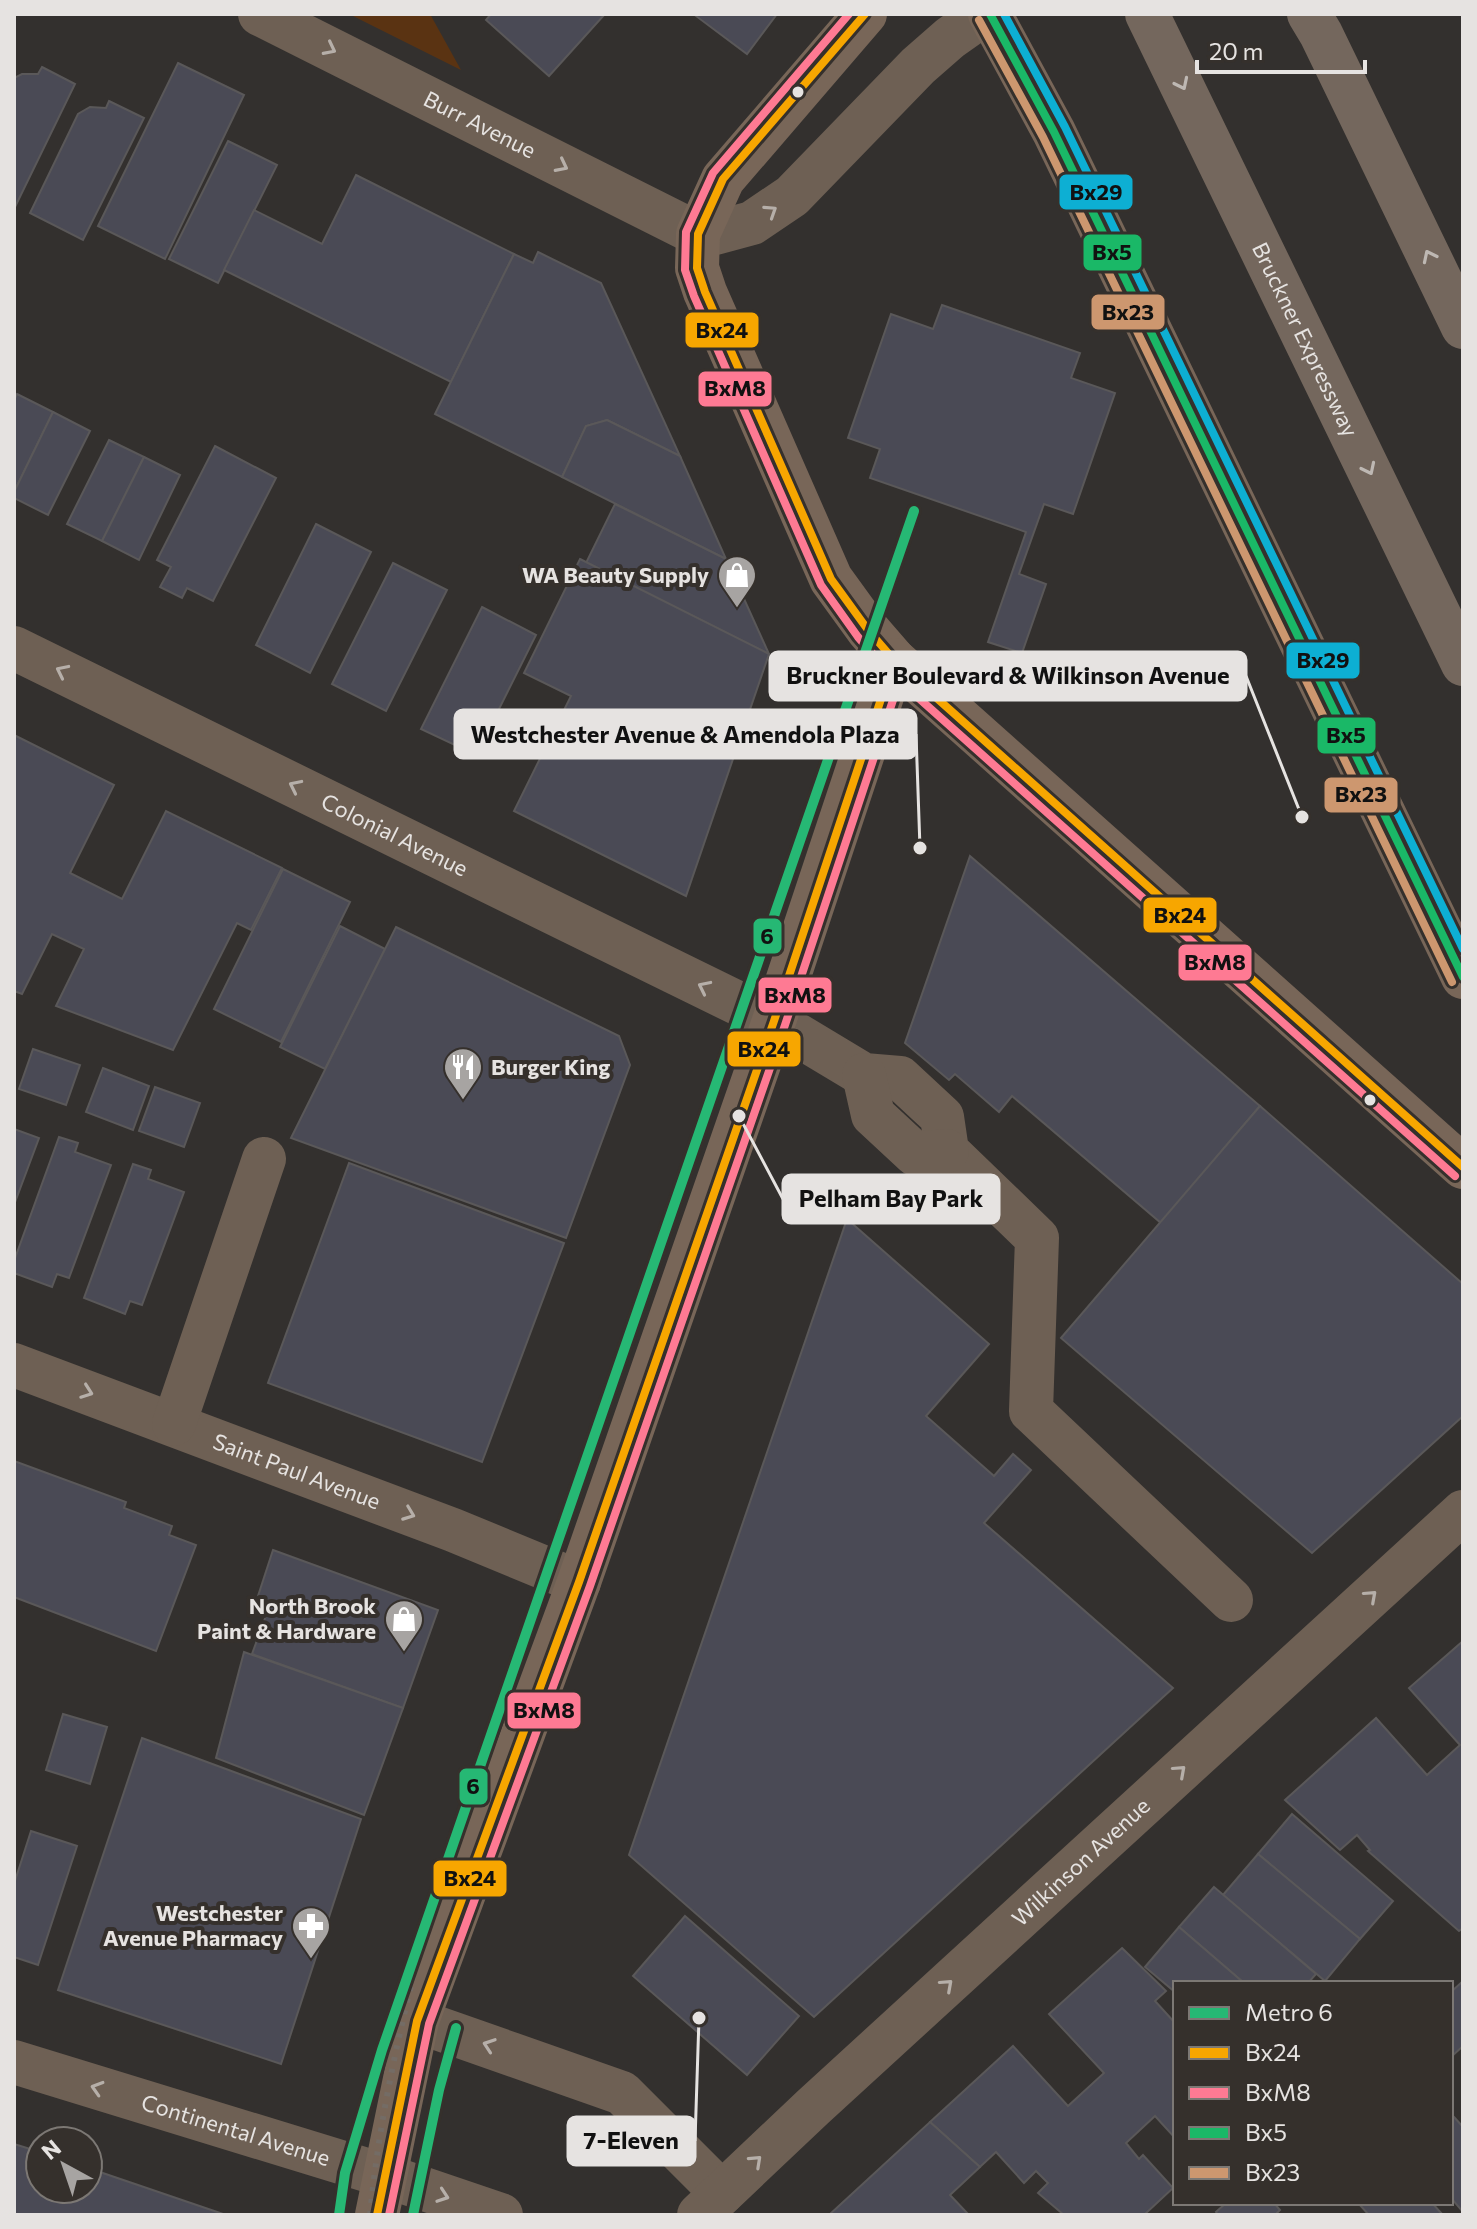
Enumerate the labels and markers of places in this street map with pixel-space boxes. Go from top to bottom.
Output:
unlabelled marker [790,84,806,100]
shop icon: WA Beauty Supply [716,554,758,609]
place label: WA Beauty Supply [522,561,709,588]
callout: Bruckner Boulevard & Wilkinson Avenue [770,652,1246,700]
callout: Westchester Avenue & Amendola Plaza [455,710,916,758]
restaurant icon: Burger King [442,1046,484,1101]
place label: Burger King [491,1053,610,1080]
unlabelled marker [1362,1092,1378,1108]
callout: Pelham Bay Park [783,1175,999,1223]
place label: North Brook Paint & Hardware [197,1592,376,1644]
shop icon: North Brook Paint & Hardware [383,1598,425,1653]
place label: Westchester Avenue Pharmacy [103,1899,283,1951]
pharmacy icon: Westchester Avenue Pharmacy [290,1905,332,1960]
callout: 7-Eleven [568,2117,695,2165]

